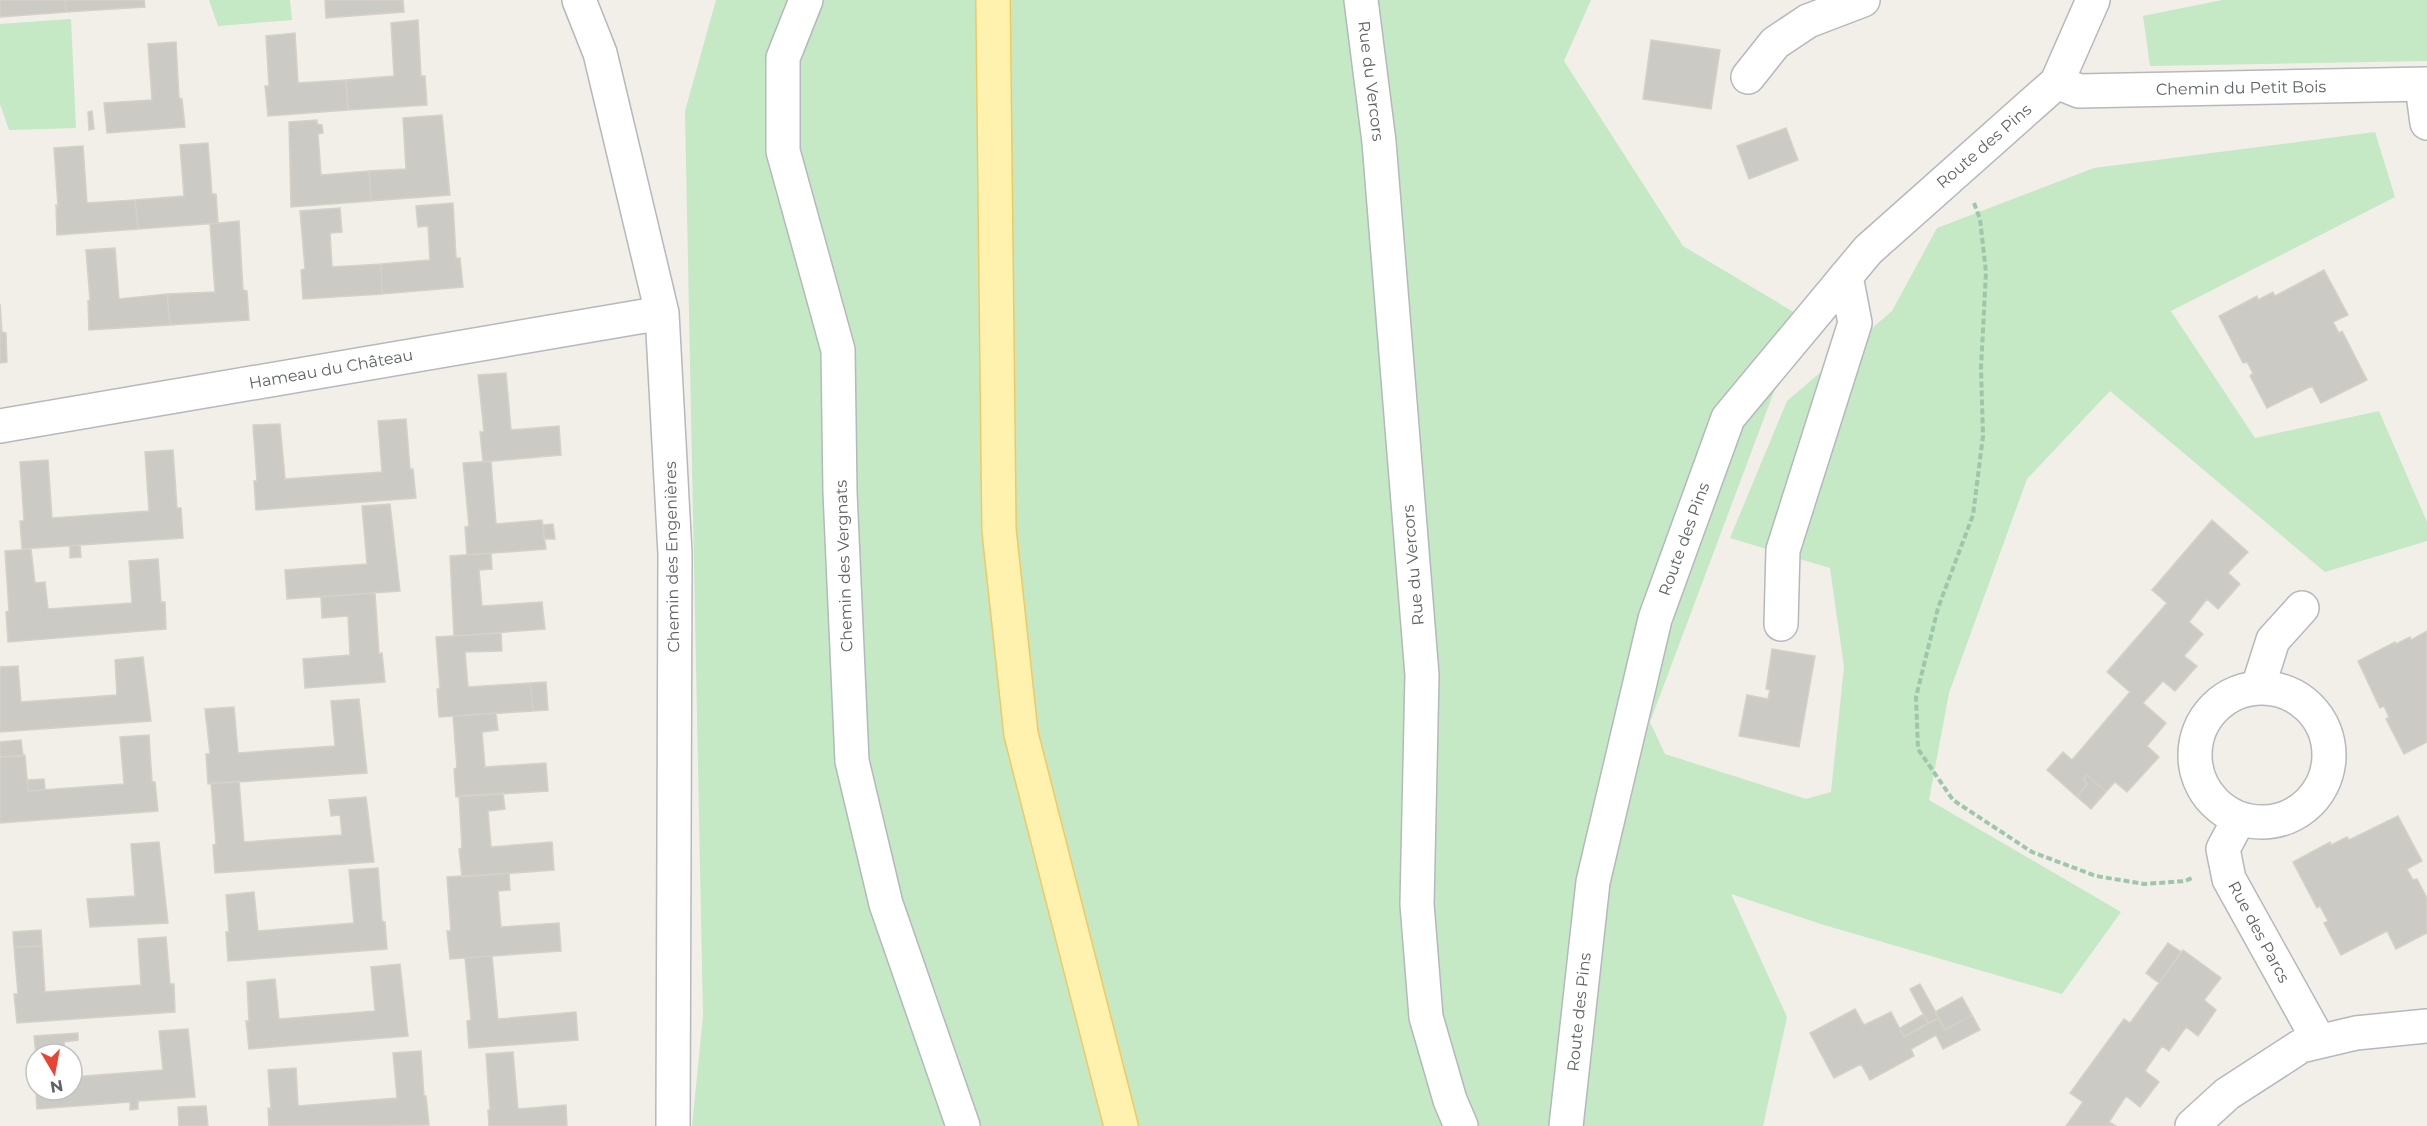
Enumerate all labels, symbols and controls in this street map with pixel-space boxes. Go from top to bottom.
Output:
street label: Rue du Vercors [1354,20,1388,142]
street label: Chemin du Petit Bois [2156,77,2327,99]
street label: Route des Pins [1933,100,2035,192]
street label: Hameau du Château [247,345,415,393]
street label: Chemin des Engenières [661,461,683,653]
street label: Chemin des Vergnats [831,479,857,652]
street label: Route des Pins [1655,480,1713,598]
street label: Rue du Vercors [1398,504,1428,626]
street label: Rue des Parcs [2224,878,2294,986]
street label: Route des Pins [1563,951,1595,1072]
north arrow [24,1042,84,1102]
text: N [48,1076,65,1097]

